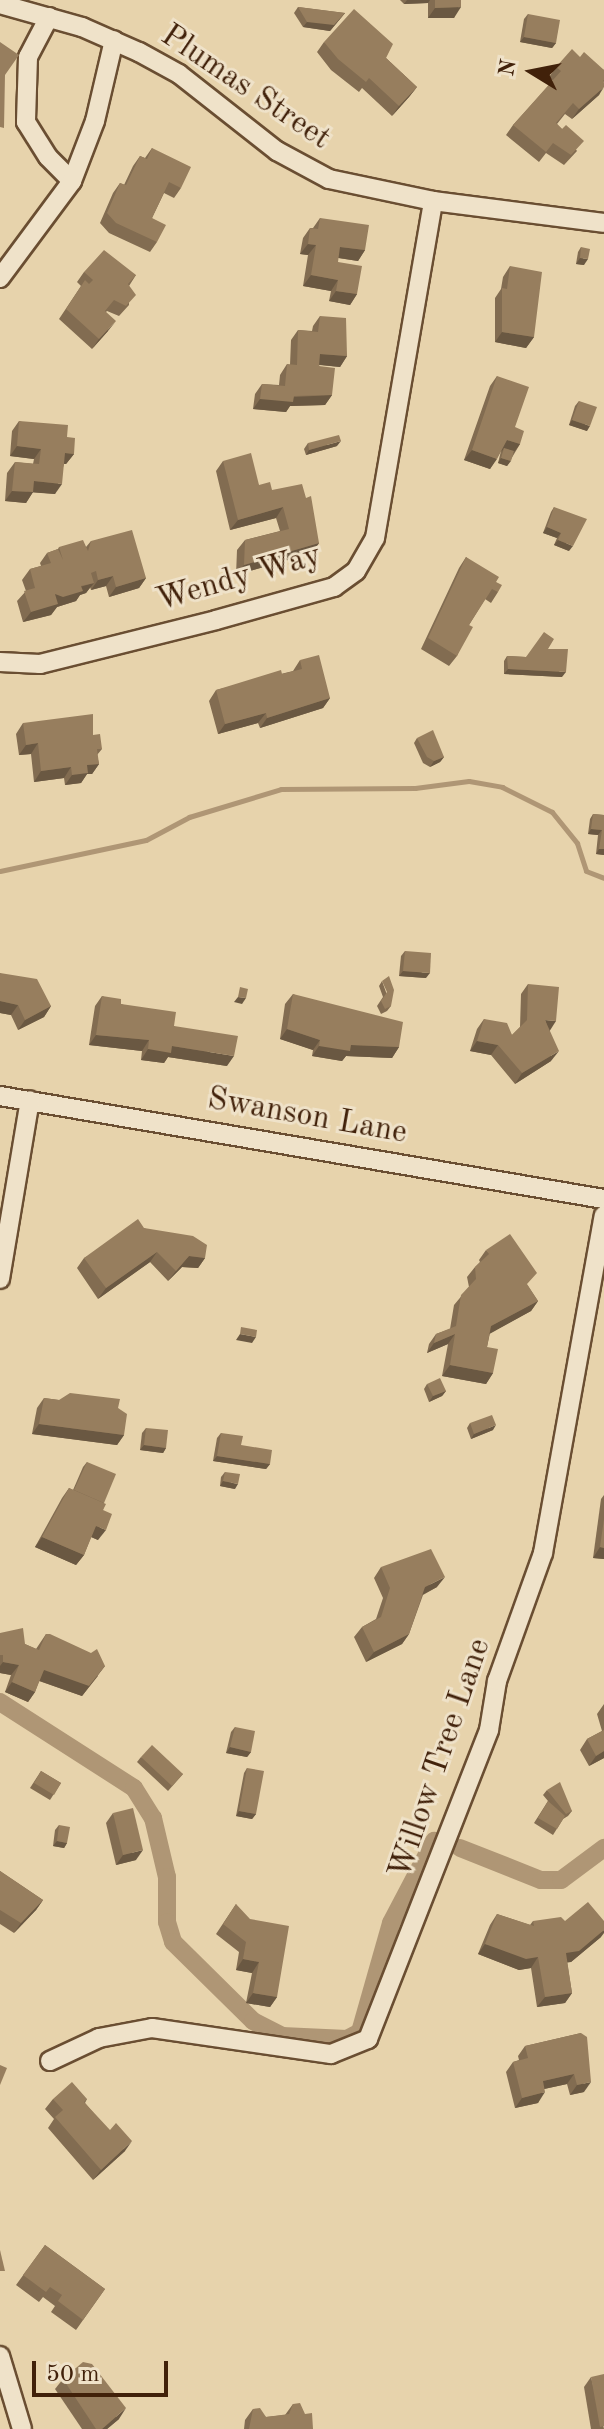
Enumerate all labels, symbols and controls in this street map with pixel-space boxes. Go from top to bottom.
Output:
street label: Plumas Street [153,17,337,159]
north arrow [492,32,572,112]
text: N [496,58,521,78]
street label: Wendy Way [152,537,326,621]
street label: Swanson Lane [204,1081,410,1153]
street label: Willow Tree Lane [382,1634,500,1884]
scale bar [36,2345,172,2395]
text: 50 m [46,2363,100,2387]

